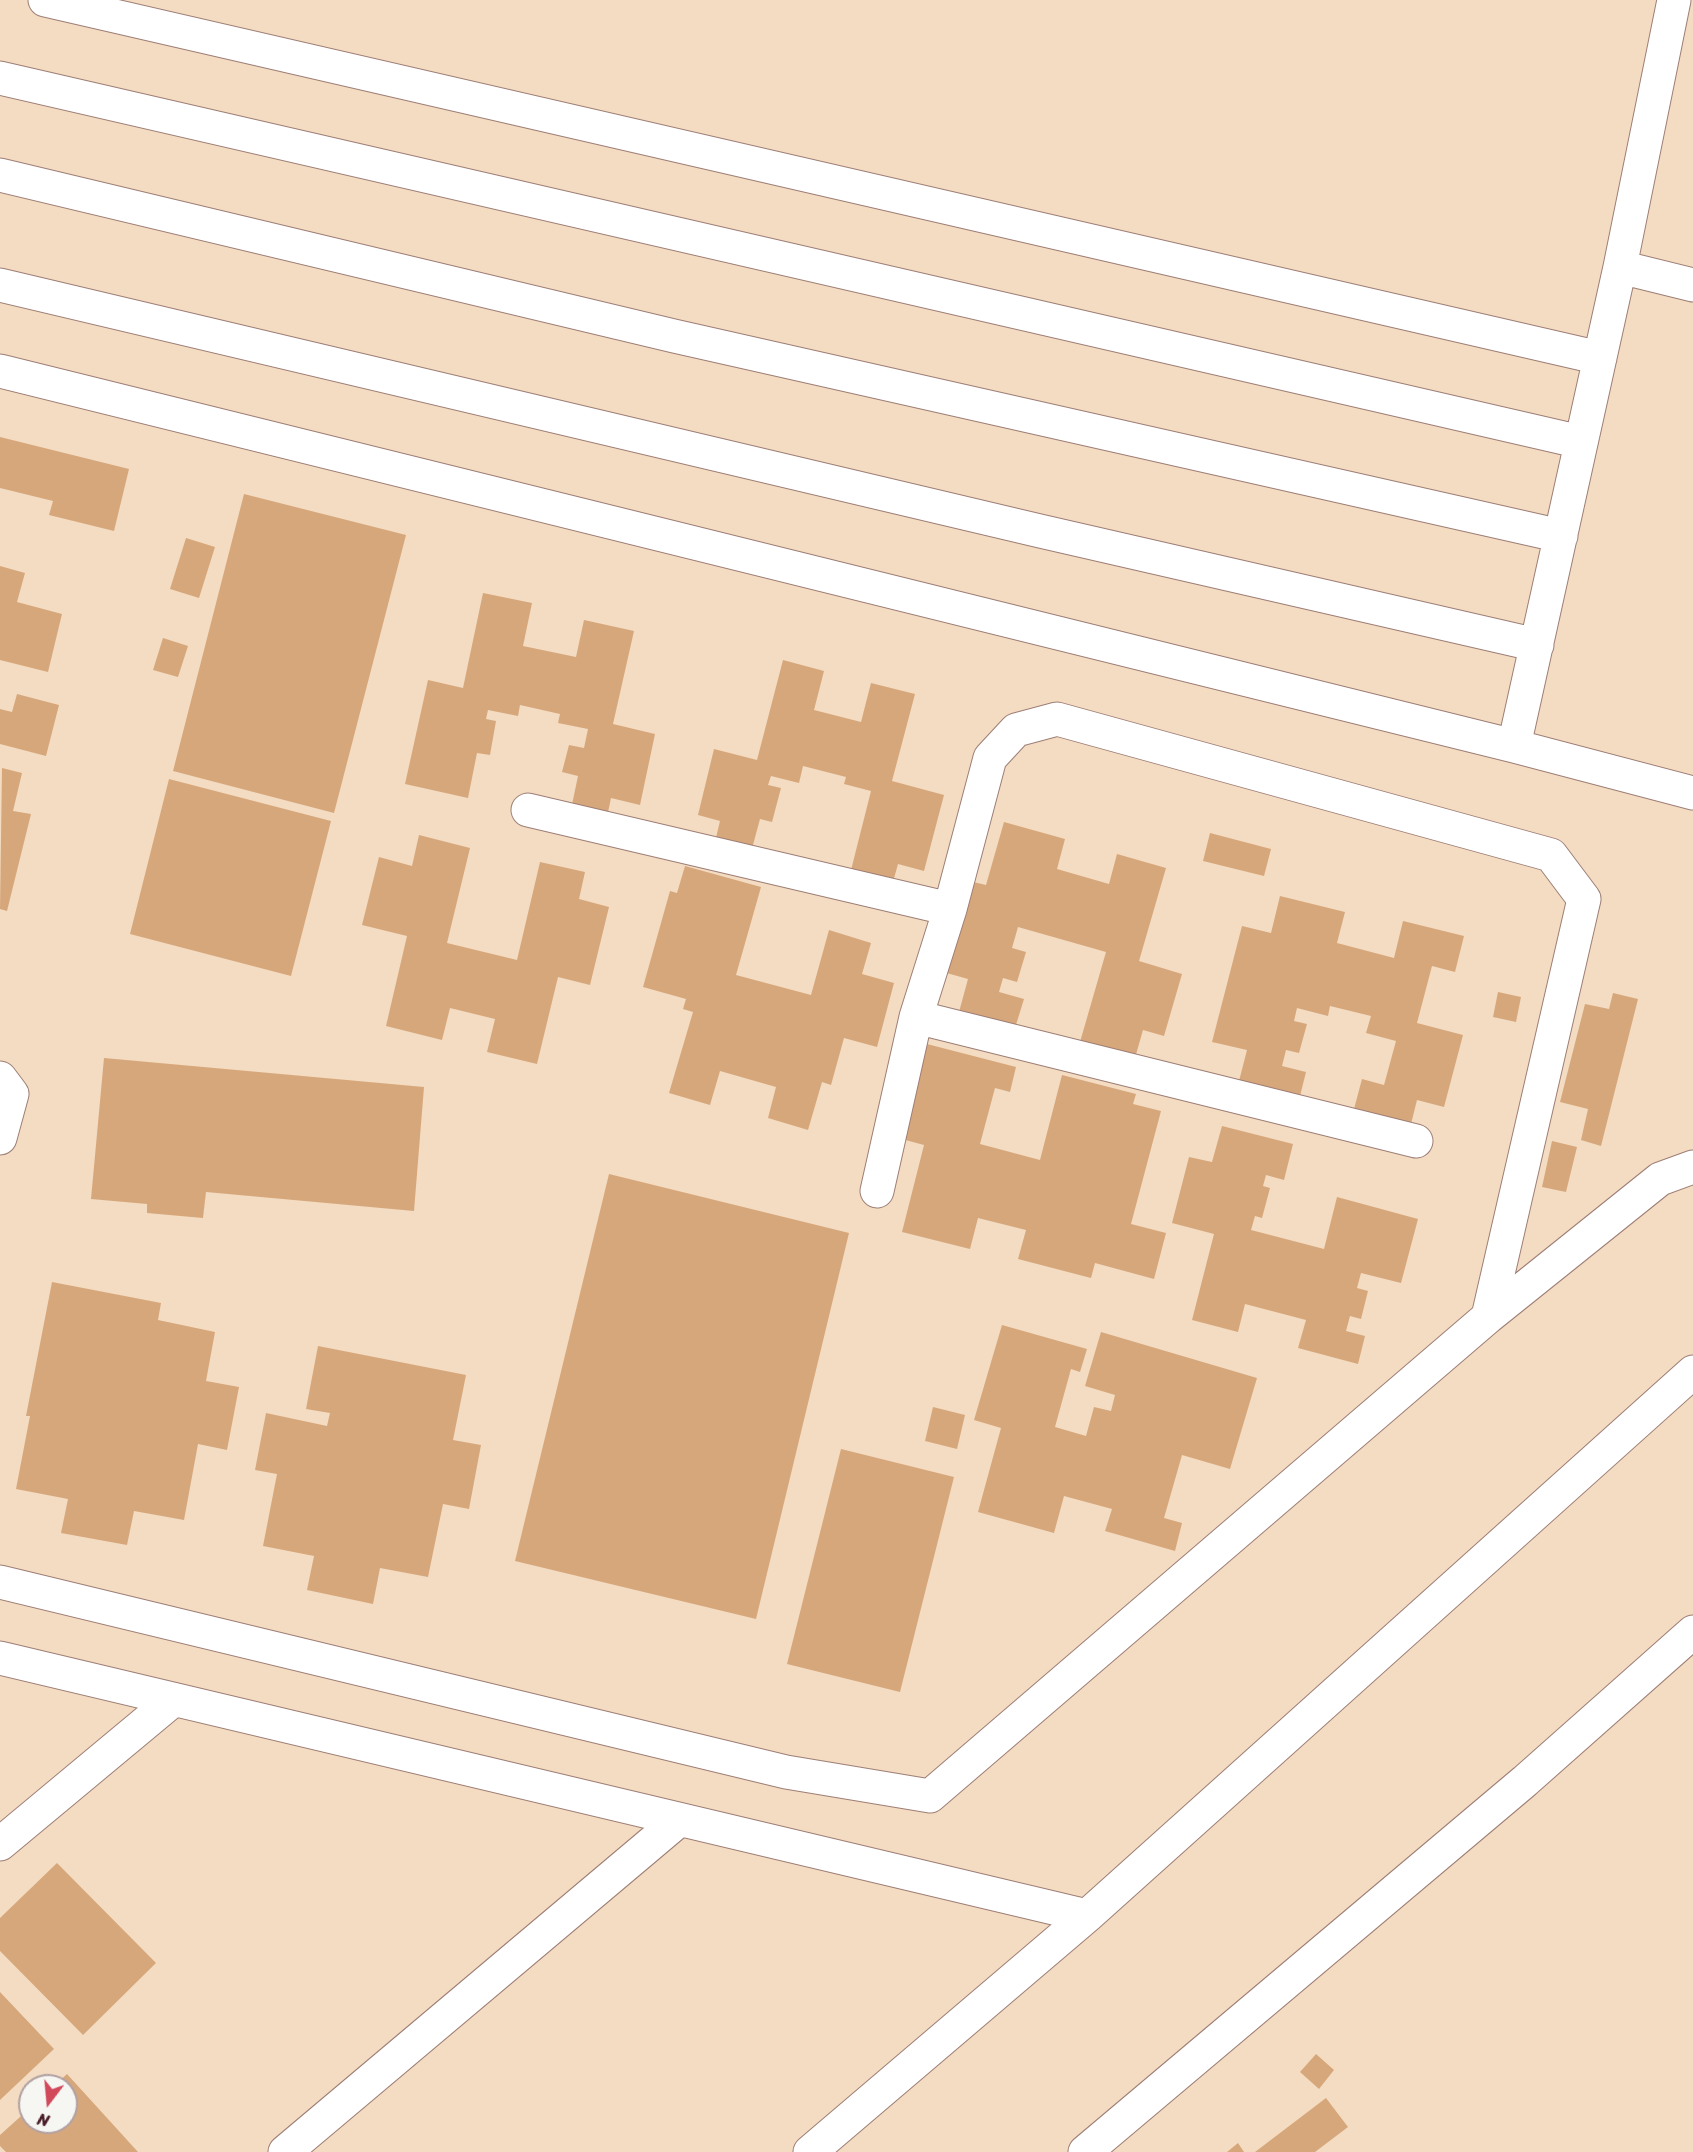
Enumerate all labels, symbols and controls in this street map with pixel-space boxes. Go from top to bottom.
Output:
north arrow [18,2074,78,2134]
text: N [34,2104,53,2135]

